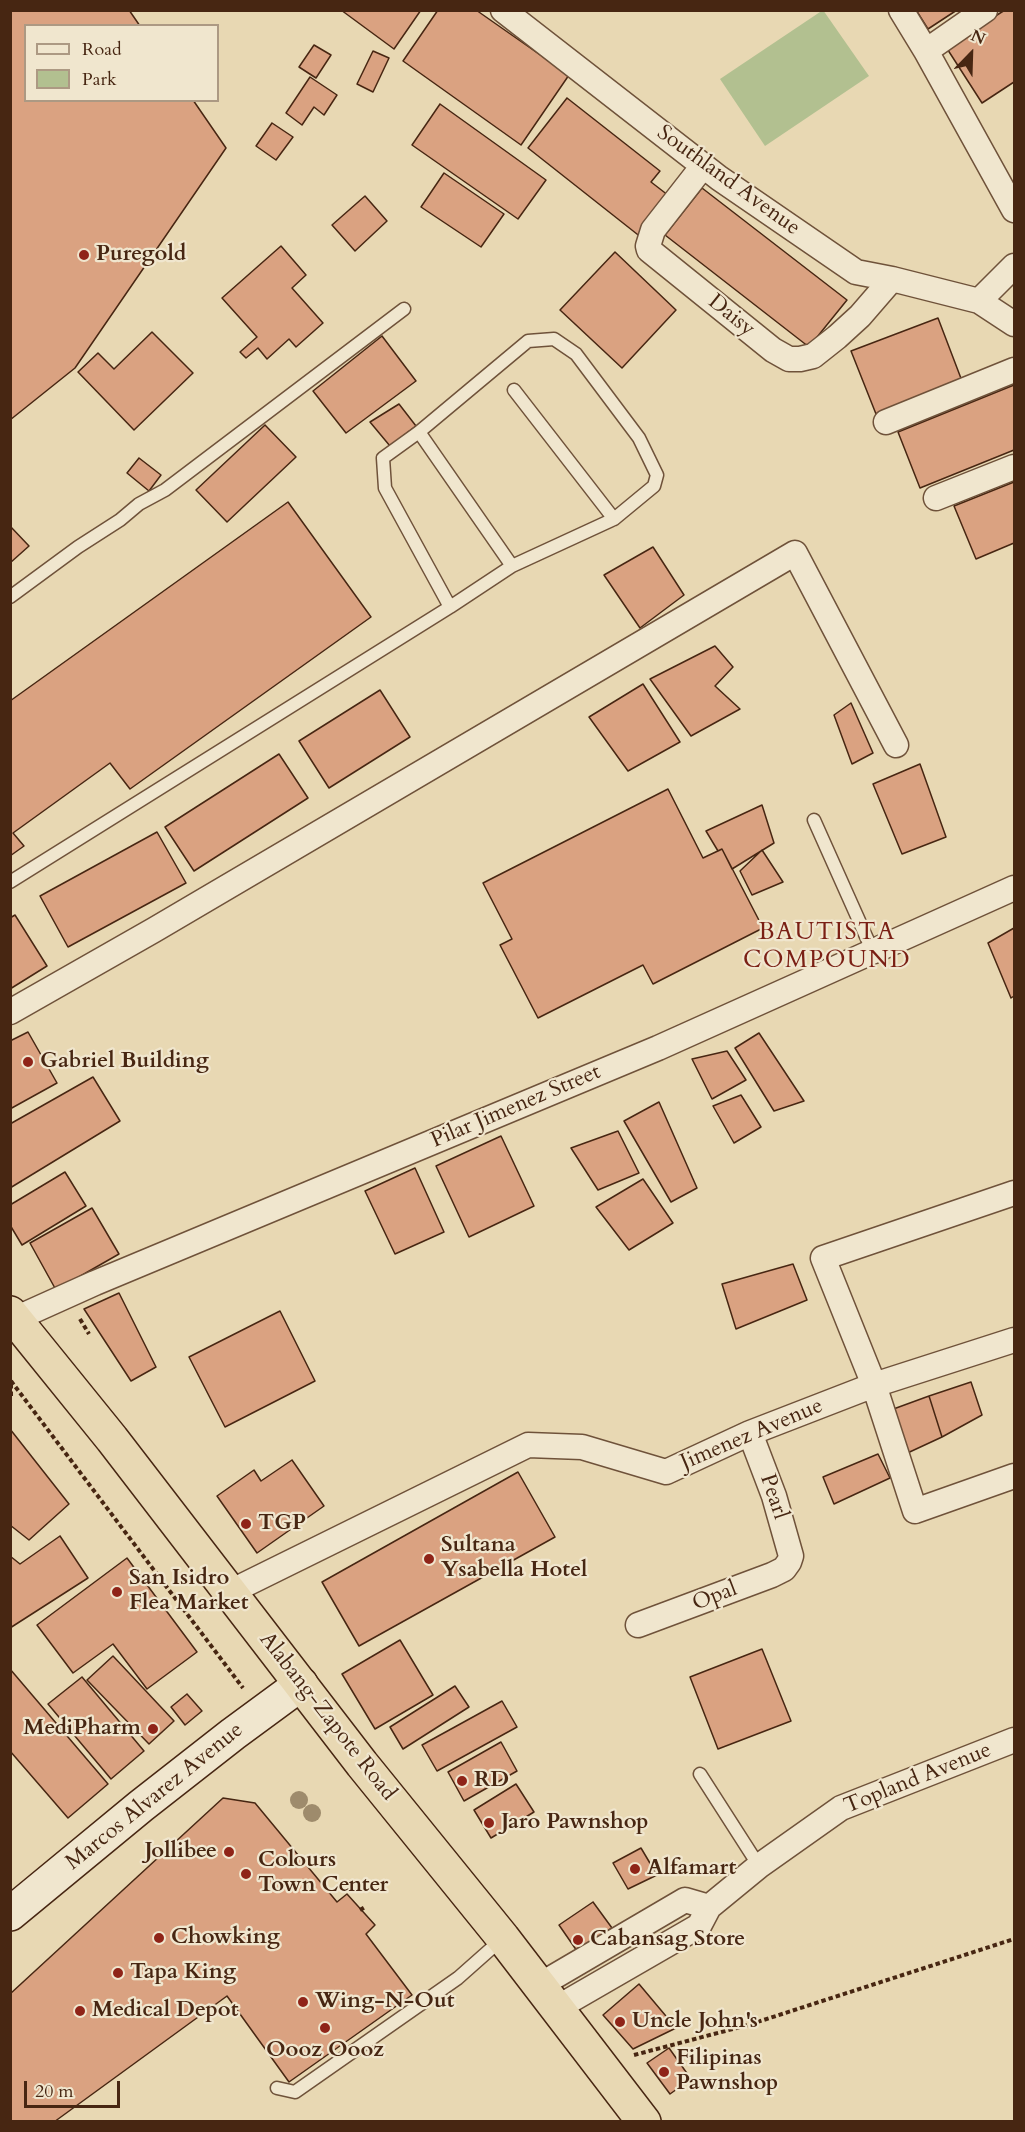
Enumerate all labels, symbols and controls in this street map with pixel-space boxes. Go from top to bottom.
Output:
legend [24,24,219,102]
north arrow [941,24,1001,84]
text: N [967,25,989,50]
text: Road [82,37,122,62]
text: Park [82,67,117,92]
street label: Southland Avenue [651,120,805,242]
place label: Puregold [96,242,186,268]
marker: Puregold [77,248,91,262]
street label: Daisy [702,289,760,343]
district label: BAUTISTA COMPOUND [743,919,911,975]
place label: Gabriel Building [40,1049,209,1075]
marker: Gabriel Building [21,1055,35,1069]
street label: Pilar Jimenez Street [427,1059,605,1155]
street label: Jimenez Avenue [677,1393,827,1477]
street label: Pearl [753,1471,793,1523]
place label: TGP [258,1511,306,1537]
marker: TGP [239,1517,253,1531]
place label: Sultana Ysabella Hotel [441,1533,587,1585]
marker: Sultana Ysabella Hotel [422,1552,436,1566]
place label: San Isidro Flea Market [129,1566,249,1618]
street label: Opal [689,1576,741,1618]
marker: San Isidro Flea Market [110,1585,124,1599]
street label: Alabang-Zapote Road [253,1627,401,1807]
place label: MediPharm [23,1716,141,1742]
street label: Marcos Alvarez Avenue [61,1717,249,1877]
marker: MediPharm [146,1722,160,1736]
street label: Topland Avenue [841,1737,995,1821]
place label: RD [474,1768,509,1794]
marker: RD [455,1774,469,1788]
place label: Jaro Pawnshop [501,1810,648,1836]
marker: Jaro Pawnshop [482,1816,496,1830]
place label: Jollibee [144,1839,217,1865]
marker: Jollibee [222,1845,236,1859]
place label: Colours Town Center [258,1848,388,1900]
place label: Alfamart [647,1856,736,1882]
marker: Alfamart [628,1862,642,1876]
marker: Colours Town Center [239,1867,253,1881]
place label: Chowking [171,1925,280,1951]
place label: Cabansag Store [590,1927,745,1953]
marker: Chowking [152,1931,166,1945]
marker: Cabansag Store [571,1933,585,1947]
place label: Tapa King [130,1960,236,1986]
marker: Tapa King [111,1966,125,1980]
place label: Wing-N-Out [315,1989,455,2015]
marker: Wing-N-Out [296,1995,310,2009]
place label: Medical Depot [92,1998,238,2024]
marker: Medical Depot [73,2004,87,2018]
place label: Uncle John's [632,2009,758,2035]
marker: Uncle John's [613,2015,627,2029]
marker: Oooz Oooz [318,2021,332,2035]
place label: Oooz Oooz [266,2038,384,2064]
place label: Filipinas Pawnshop [676,2046,778,2098]
marker: Filipinas Pawnshop [657,2065,671,2079]
scale bar [27,2069,123,2107]
text: 20 m [35,2079,74,2104]

